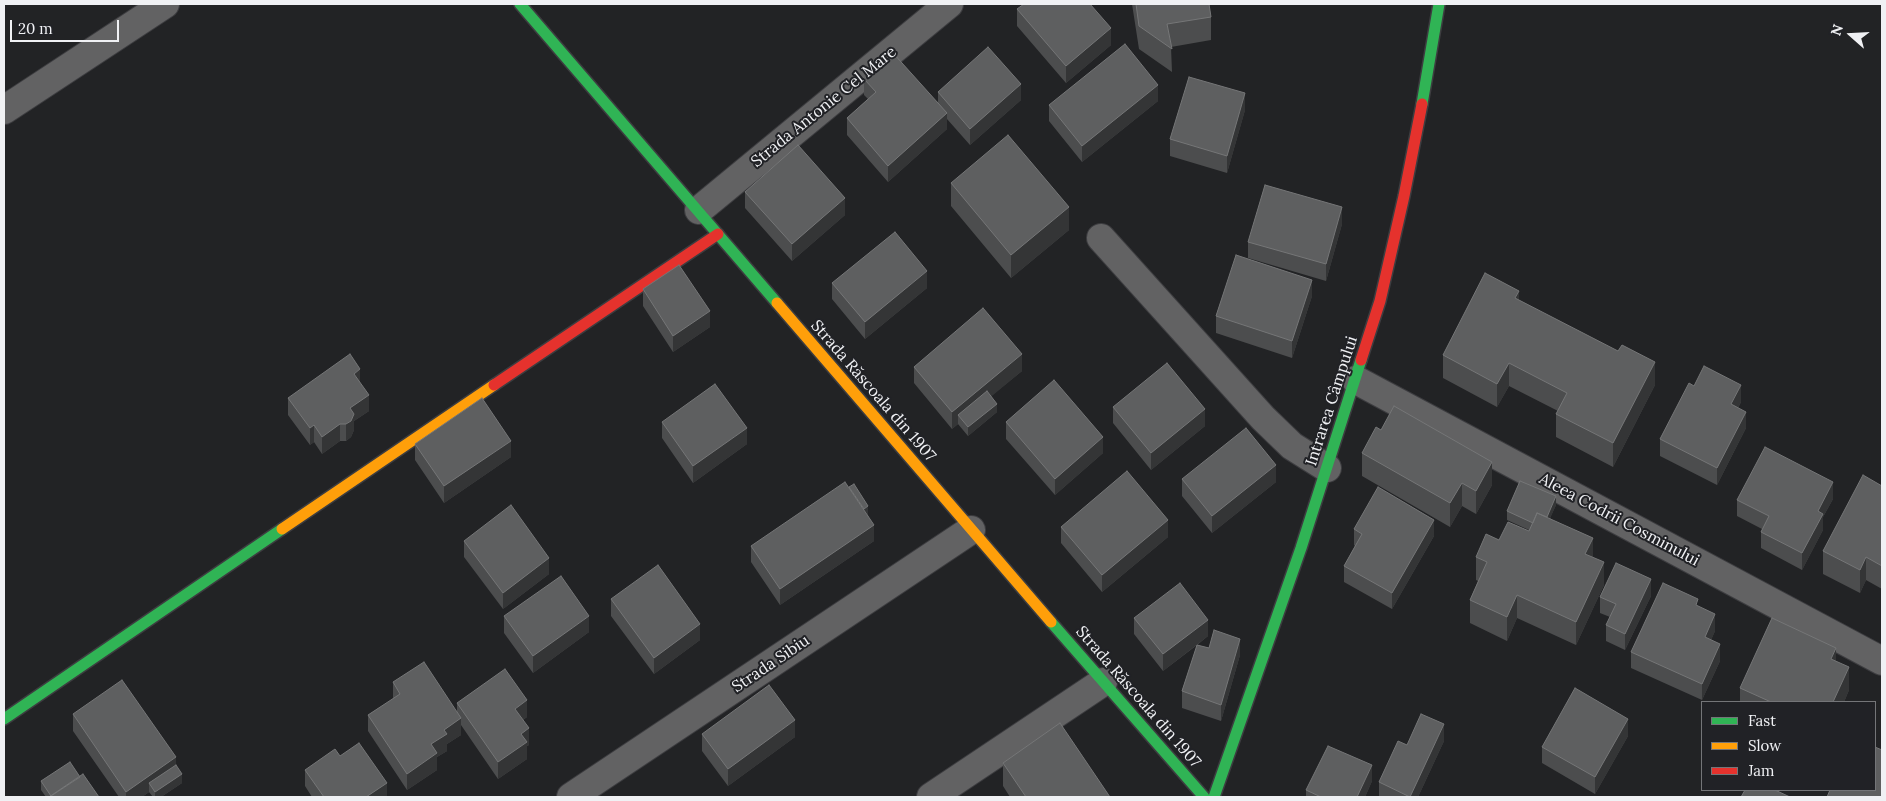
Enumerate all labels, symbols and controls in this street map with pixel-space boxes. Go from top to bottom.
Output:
scale bar [12,10,121,42]
north arrow [1826,10,1876,60]
text: 20 m [18,19,53,38]
text: N [1827,22,1847,38]
street label: Strada Antonie Cel Mare [747,42,901,172]
street label: Strada Răscoala din 1907 [806,316,940,466]
street label: Intrarea Câmpului [1302,334,1362,468]
street label: Aleea Codrii Cosminului [1536,470,1702,570]
street label: Strada Răscoala din 1907 [1071,622,1205,772]
street label: Strada Sibiu [729,631,813,697]
legend [1701,701,1876,791]
text: Fast [1748,711,1776,730]
text: Slow [1748,736,1781,755]
text: Jam [1748,761,1775,780]

